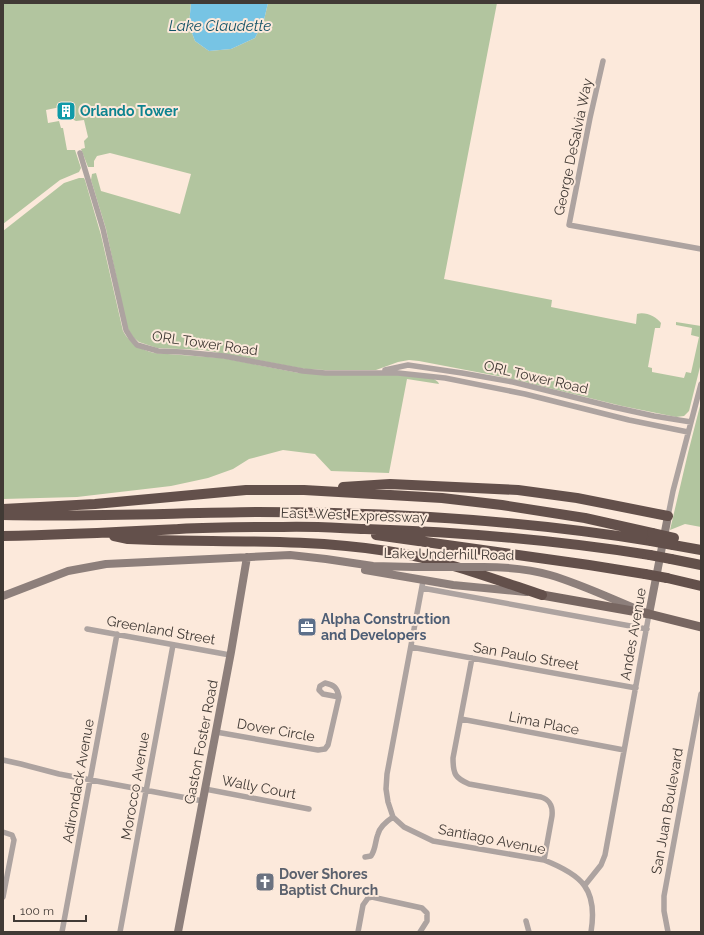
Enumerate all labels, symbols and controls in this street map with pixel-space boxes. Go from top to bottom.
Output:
water label: Lake Claudette [169,17,271,35]
street label: George DeSalvia Way [551,77,595,217]
building icon: Orlando Tower [55,100,77,122]
place label: Orlando Tower [80,103,179,119]
street label: ORL Tower Road [151,328,259,358]
street label: ORL Tower Road [482,357,590,397]
street label: East-West Expressway [280,504,428,526]
street label: Lake Underhill Road [384,545,514,563]
street label: Andes Avenue [617,587,649,681]
place label: Alpha Construction and Developers [321,611,450,643]
street label: Greenland Street [105,613,217,647]
office icon: Alpha Construction and Developers [296,616,318,638]
street label: San Paulo Street [472,639,580,673]
street label: Gaston Foster Road [181,678,221,806]
street label: Lima Place [507,708,581,738]
street label: Dover Circle [236,715,316,745]
street label: Adirondack Avenue [59,718,97,844]
street label: Morocco Avenue [118,731,152,841]
street label: San Juan Boulevard [648,747,686,875]
street label: Wally Court [220,772,298,802]
street label: Santiago Avenue [437,821,547,857]
place label: Dover Shores Baptist Church [279,866,378,898]
church icon: Dover Shores Baptist Church [254,871,276,893]
scale bar [14,897,86,923]
text: 100 m [20,904,54,918]

